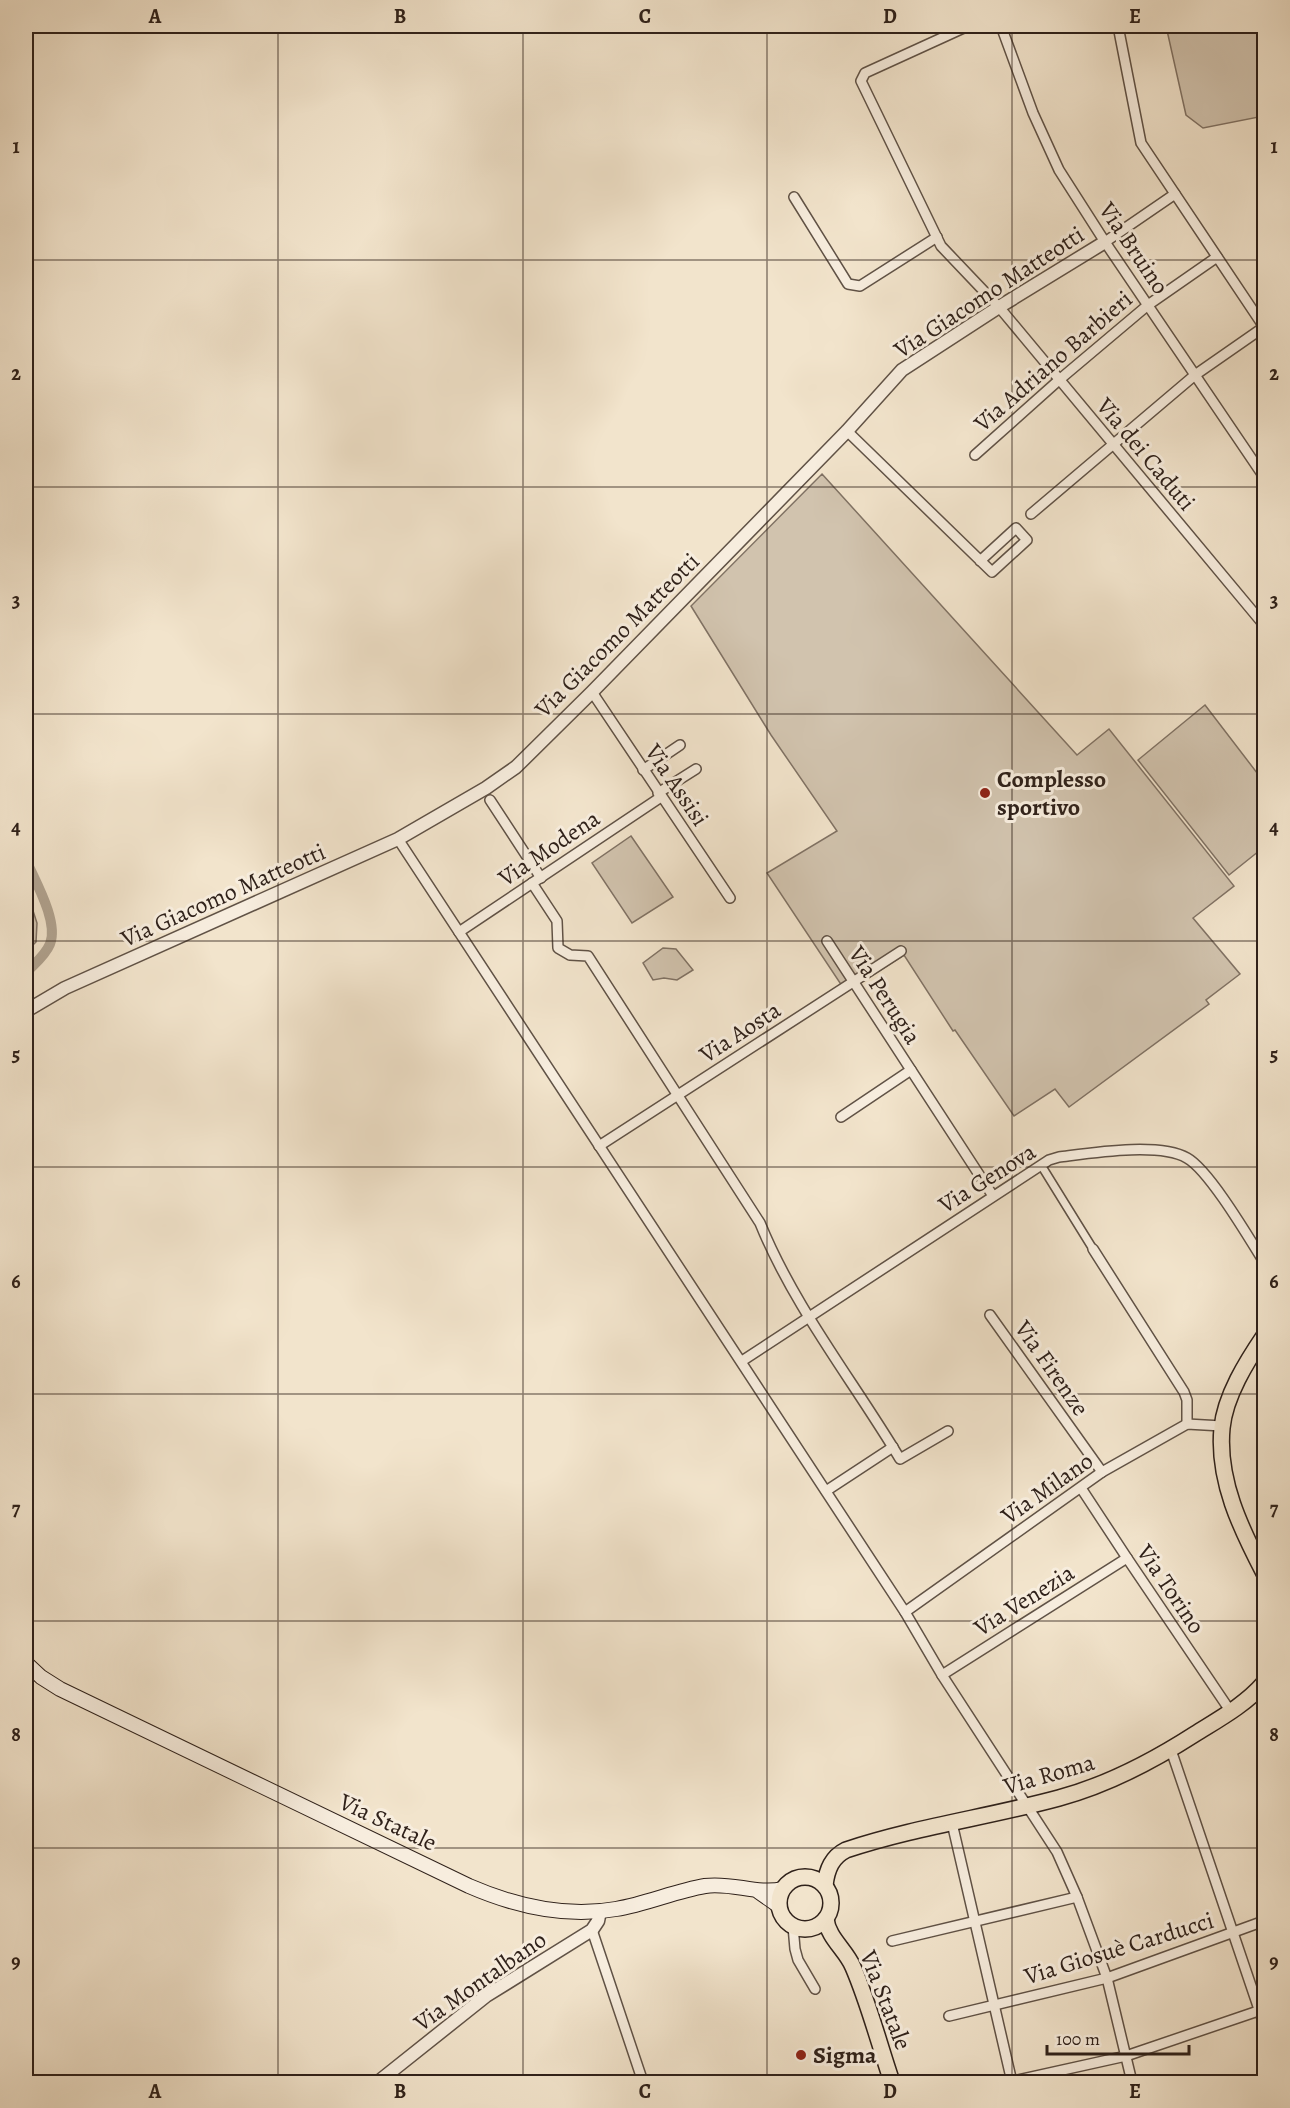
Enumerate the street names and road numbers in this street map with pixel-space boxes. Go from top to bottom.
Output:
street label: Via Bruino [1091,195,1177,300]
street label: Via Giacomo Matteotti [887,218,1090,366]
street label: Via Adriano Barbieri [966,283,1139,439]
street label: Via dei Caduti [1089,390,1203,517]
street label: Via Giacomo Matteotti [527,546,706,725]
street label: Via Assisi [637,737,716,832]
street label: Via Modena [491,802,607,894]
street label: Via Giacomo Matteotti [115,835,330,955]
street label: Via Perugia [841,939,929,1051]
street label: Via Aosta [692,993,787,1071]
street label: Via Genova [932,1135,1042,1221]
street label: Via Firenze [1007,1313,1097,1422]
street label: Via Milano [994,1445,1099,1532]
street label: Via Torino [1129,1537,1213,1640]
street label: Via Venezia [967,1556,1081,1644]
street label: Via Roma [999,1746,1099,1803]
street label: Via Statale [333,1785,442,1858]
street label: Via Giosuè Carducci [1019,1904,1218,1992]
street label: Via Montalbano [407,1923,553,2039]
street label: Via Statale [852,1945,920,2054]

